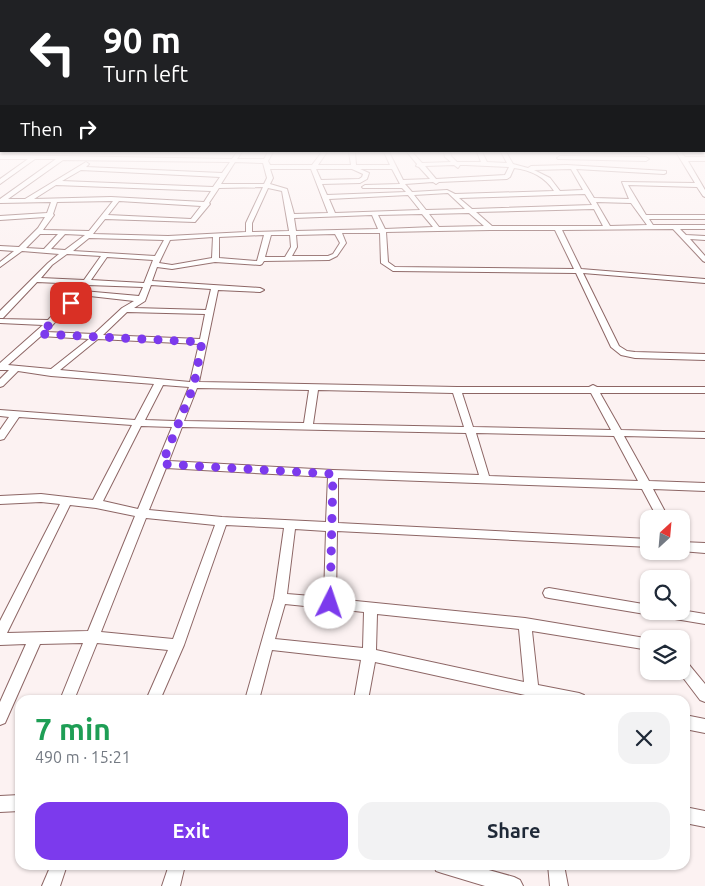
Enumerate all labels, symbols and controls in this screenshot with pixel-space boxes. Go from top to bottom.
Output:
icon: left [20,20,85,85]
text: 90 m [103,20,181,60]
text: Turn left [103,61,188,86]
icon: right [73,115,101,143]
text: Then [20,118,63,140]
pin [50,282,92,324]
icon: arrive [57,289,85,317]
north arrow [640,510,690,560]
map controls [640,510,690,680]
button: search [640,570,690,620]
position arrow [303,576,355,628]
button: layers [640,630,690,680]
text: 7 min [35,712,111,746]
button: close [618,712,670,764]
text: 490 m · 15:21 [35,748,131,766]
button: Exit [35,802,348,860]
button: Share [358,802,670,860]

